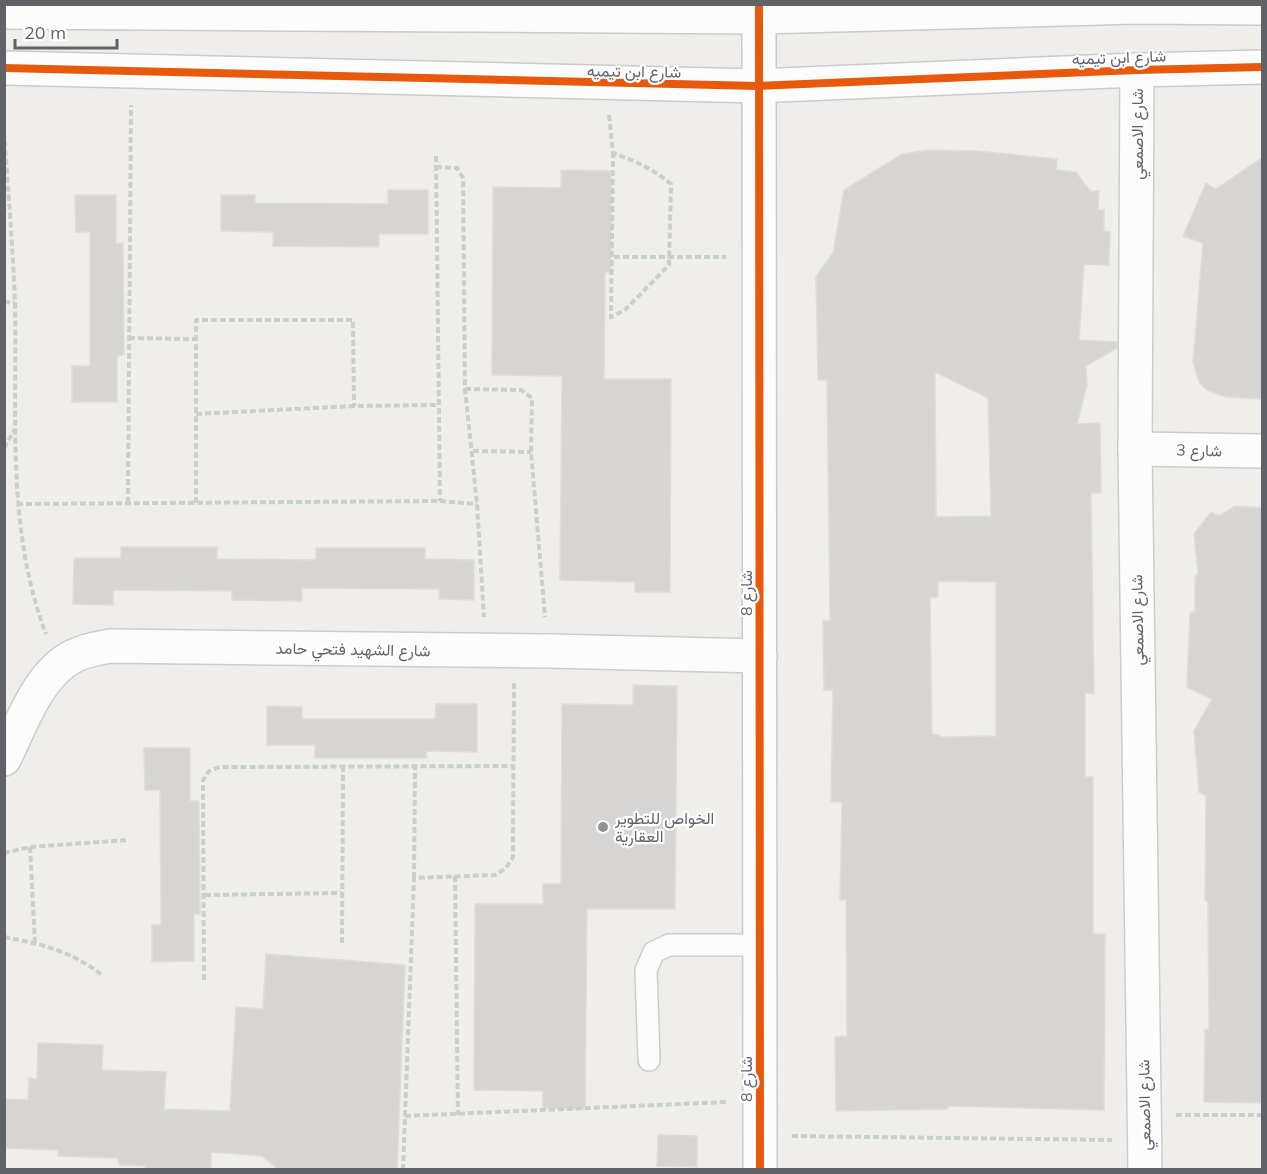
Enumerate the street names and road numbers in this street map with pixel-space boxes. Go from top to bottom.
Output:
street label: شارع ابن تيميه [1071,45,1167,71]
street label: شارع ابن تيميه [587,60,681,84]
street label: شارع الاصمعي [1127,88,1151,180]
street label: شارع 3 [1176,440,1222,462]
street label: شارع 8 [736,570,758,616]
street label: شارع الاصمعي [1126,574,1152,666]
street label: شارع الشهيد فتحي حامد [275,638,431,664]
street label: شارع 8 [736,1056,758,1102]
street label: شارع الاصمعي [1133,1059,1159,1151]

